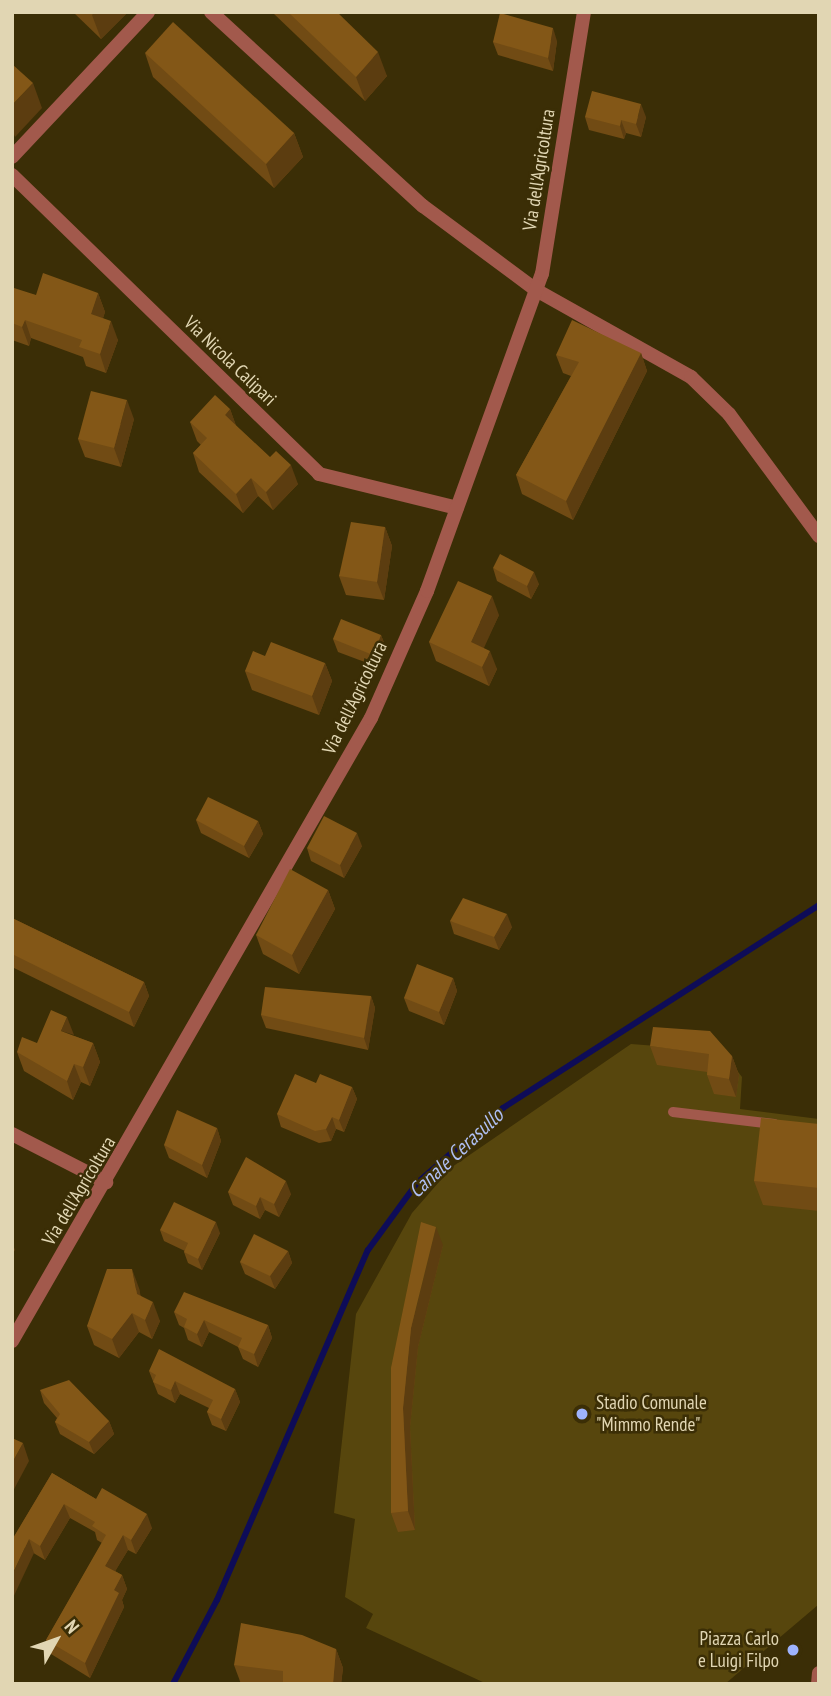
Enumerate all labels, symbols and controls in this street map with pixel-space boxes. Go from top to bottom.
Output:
street label: Via dell'Agricoltura [518,108,560,232]
street label: Via Nicola Calipari [179,311,281,411]
street label: Via dell'Agricoltura [318,638,392,758]
water label: Canale Cerasullo [403,1103,509,1203]
street label: Via dell'Agricoltura [38,1133,120,1249]
place label: Stadio Comunale "Mimmo Rende" [596,1392,707,1436]
marker: Stadio Comunale "Mimmo Rende" [574,1406,590,1422]
north arrow [21,1605,91,1675]
text: N [60,1615,85,1638]
place label: Piazza Carlo e Luigi Filpo [698,1628,779,1672]
marker: Piazza Carlo e Luigi Filpo [785,1642,801,1658]

